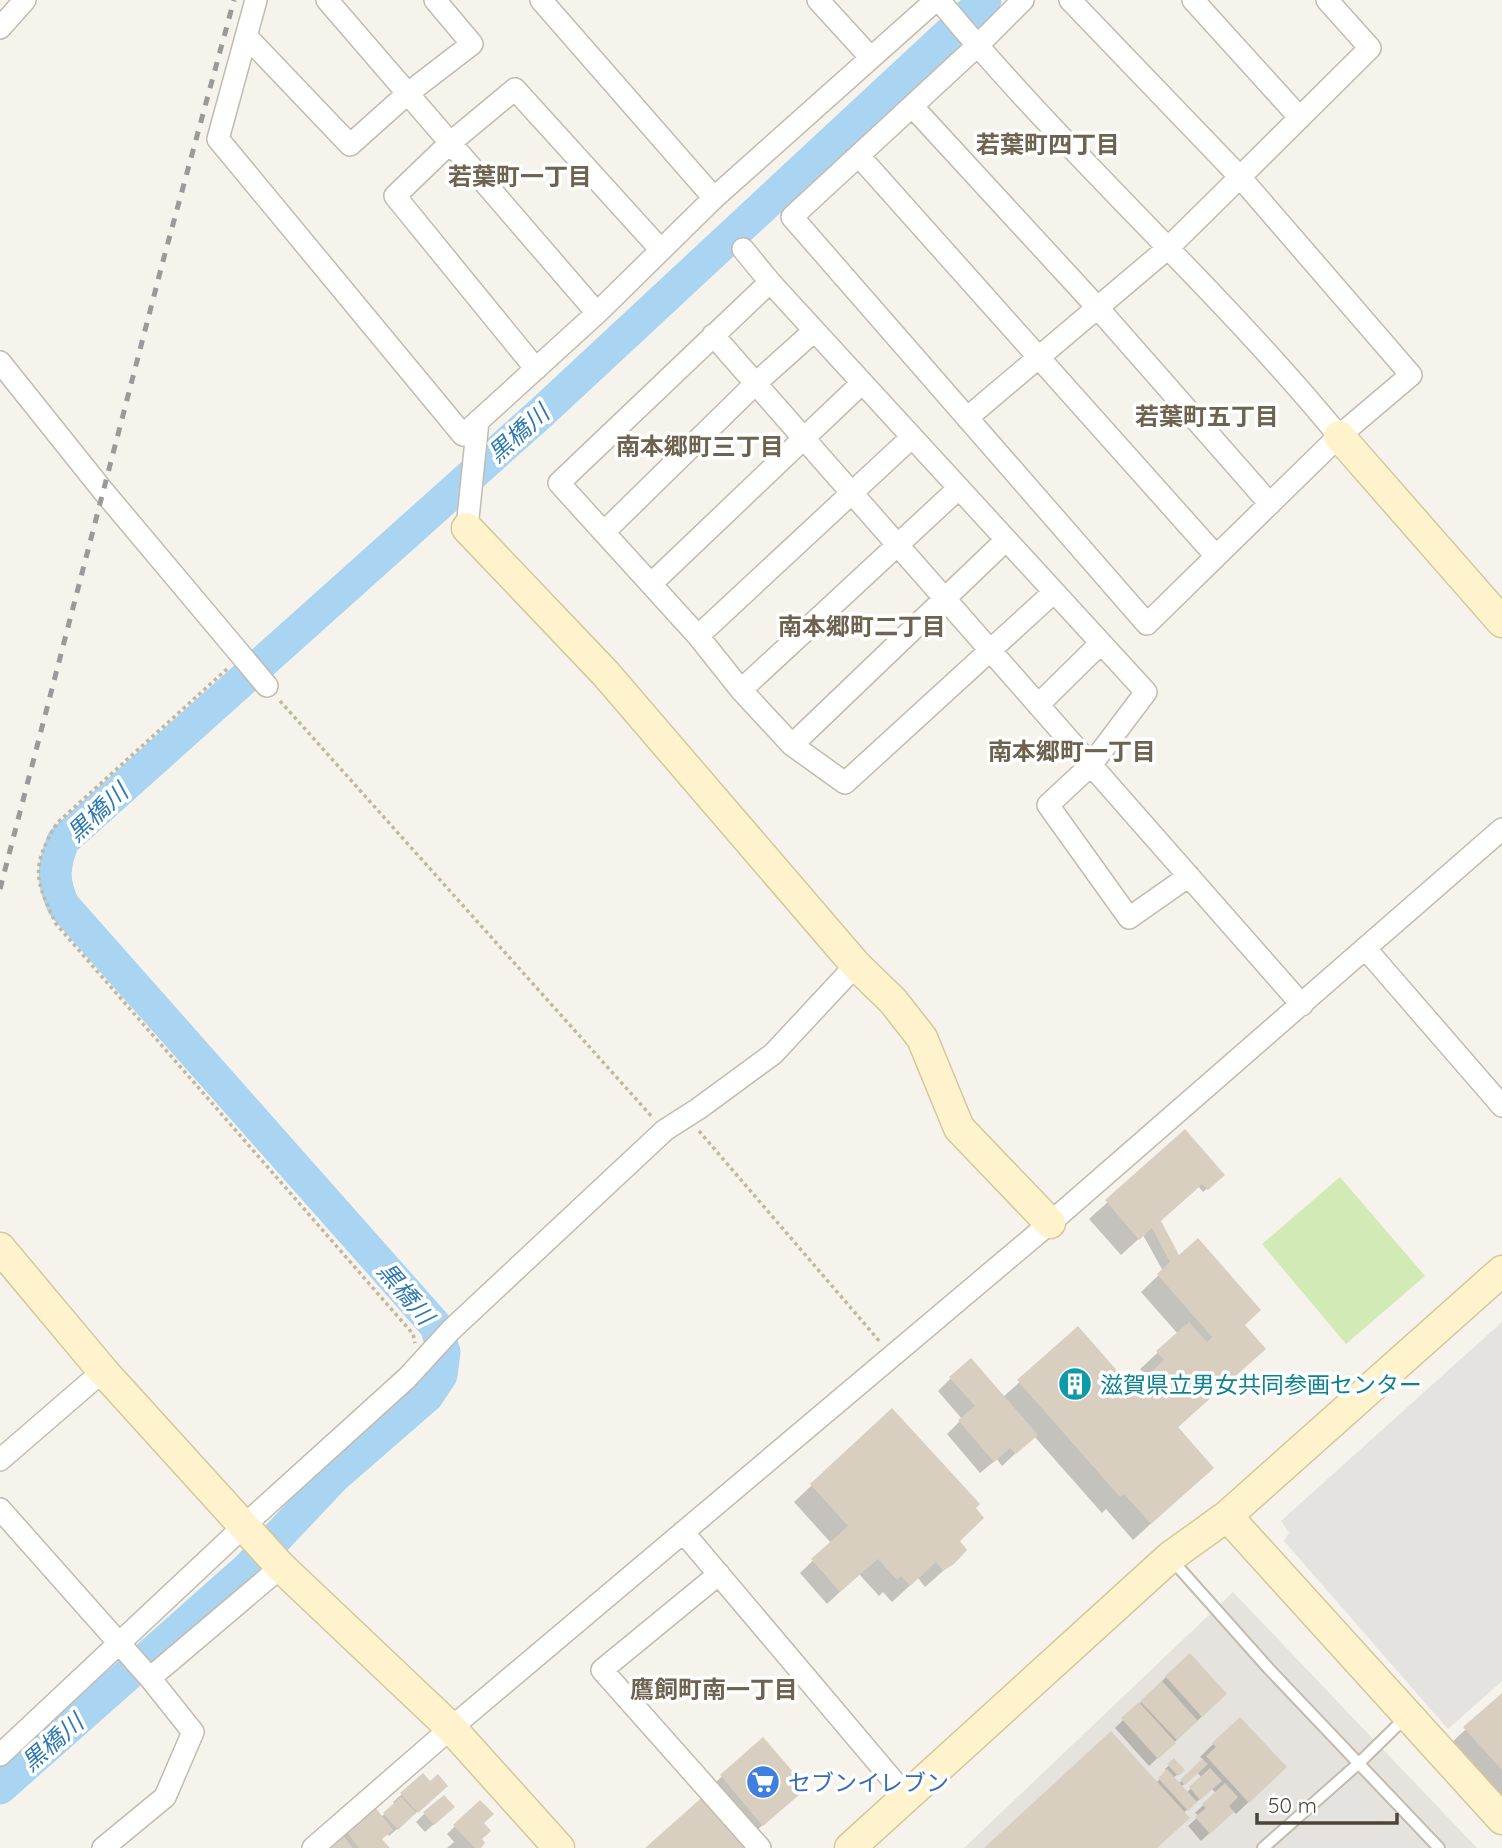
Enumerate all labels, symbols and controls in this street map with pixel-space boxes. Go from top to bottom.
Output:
district label: 若葉町四丁目 [976,129,1120,159]
district label: 若葉町一丁目 [448,161,592,191]
water label: 黒橋川 [481,396,557,468]
district label: 若葉町五丁目 [1135,401,1279,431]
district label: 南本郷町三丁目 [616,431,784,461]
district label: 南本郷町二丁目 [778,611,946,641]
district label: 南本郷町一丁目 [988,736,1156,766]
water label: 黒橋川 [60,774,136,848]
water label: 黒橋川 [371,1256,443,1333]
building icon: 滋賀県立男女共同参画センター [1056,1365,1094,1403]
place label: 滋賀県立男女共同参画センター [1100,1370,1422,1399]
district label: 鷹飼町南一丁目 [630,1674,798,1704]
water label: 黒橋川 [15,1705,91,1777]
supermarket icon: セブンイレブン [744,1763,782,1801]
place label: セブンイレブン [788,1768,949,1797]
scale bar [1257,1782,1397,1826]
text: 50 m [1268,1792,1317,1818]

